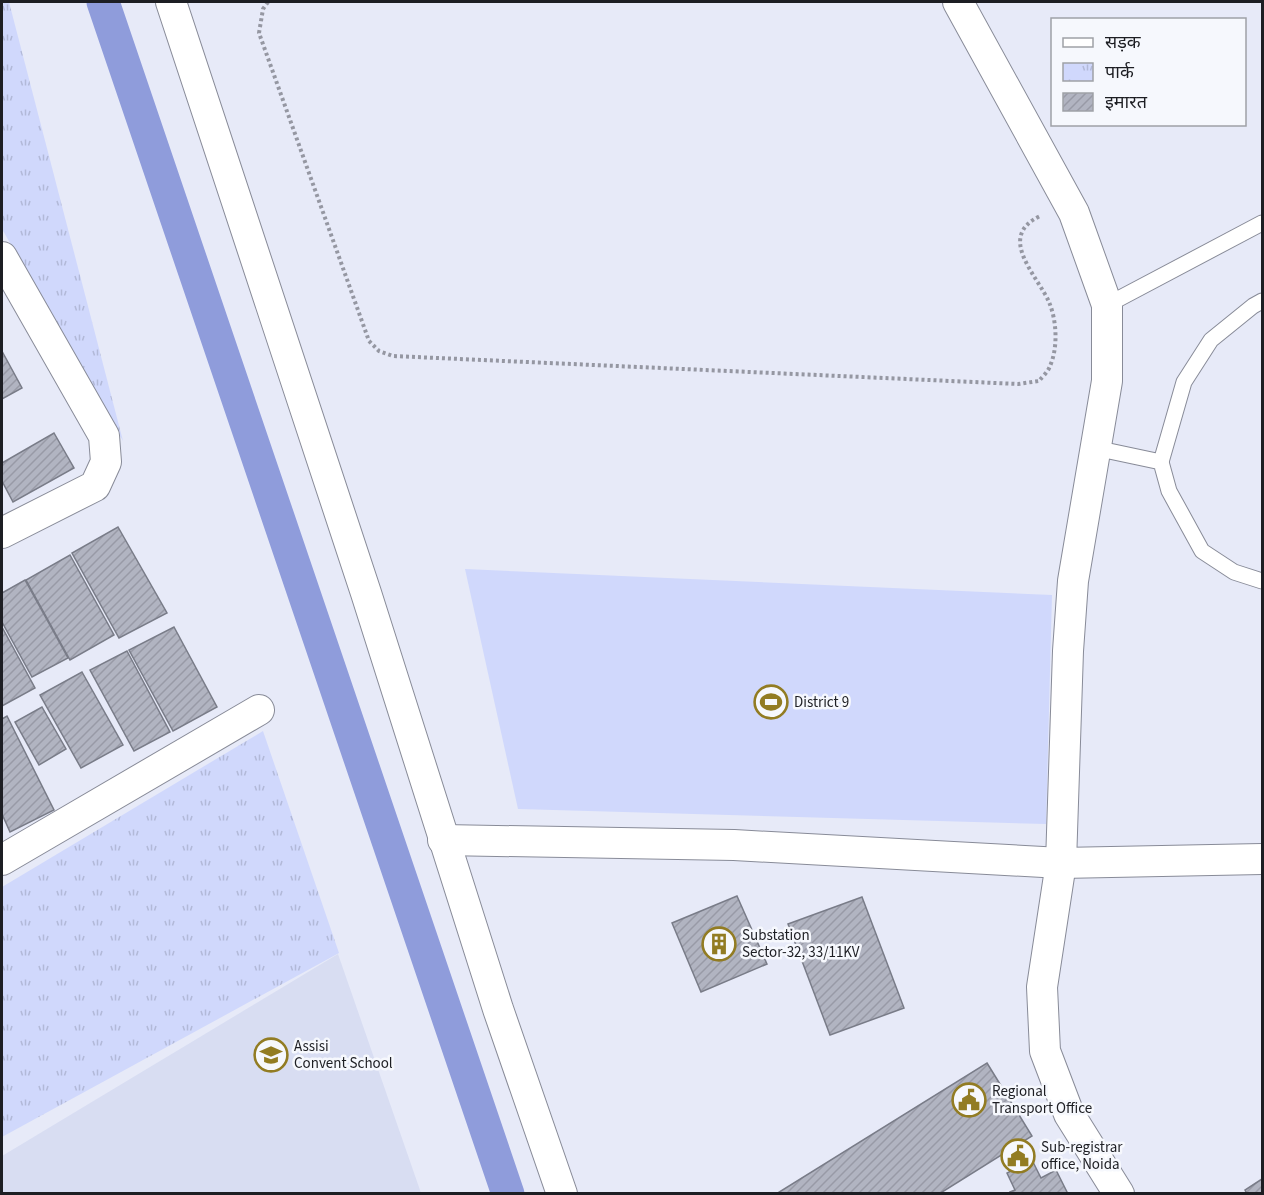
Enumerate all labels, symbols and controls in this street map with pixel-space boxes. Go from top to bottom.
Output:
legend [1051,18,1246,126]
text: सड़क [1105,30,1142,55]
text: पार्क [1105,60,1135,85]
text: इमारत [1105,90,1148,115]
sports icon: District 9 [753,684,789,720]
place label: District 9 [794,692,849,713]
place label: Substation Sector-32, 33/11KV [742,925,860,963]
building icon: Substation Sector-32, 33/11KV [701,926,737,962]
place label: Assisi Convent School [294,1036,393,1074]
school or university icon: Assisi Convent School [253,1037,289,1073]
place label: Regional Transport Office [992,1081,1092,1119]
public building icon: Regional Transport Office [951,1082,987,1118]
place label: Sub-registrar office, Noida [1041,1137,1123,1175]
public building icon: Sub-registrar office, Noida [1000,1138,1036,1174]

